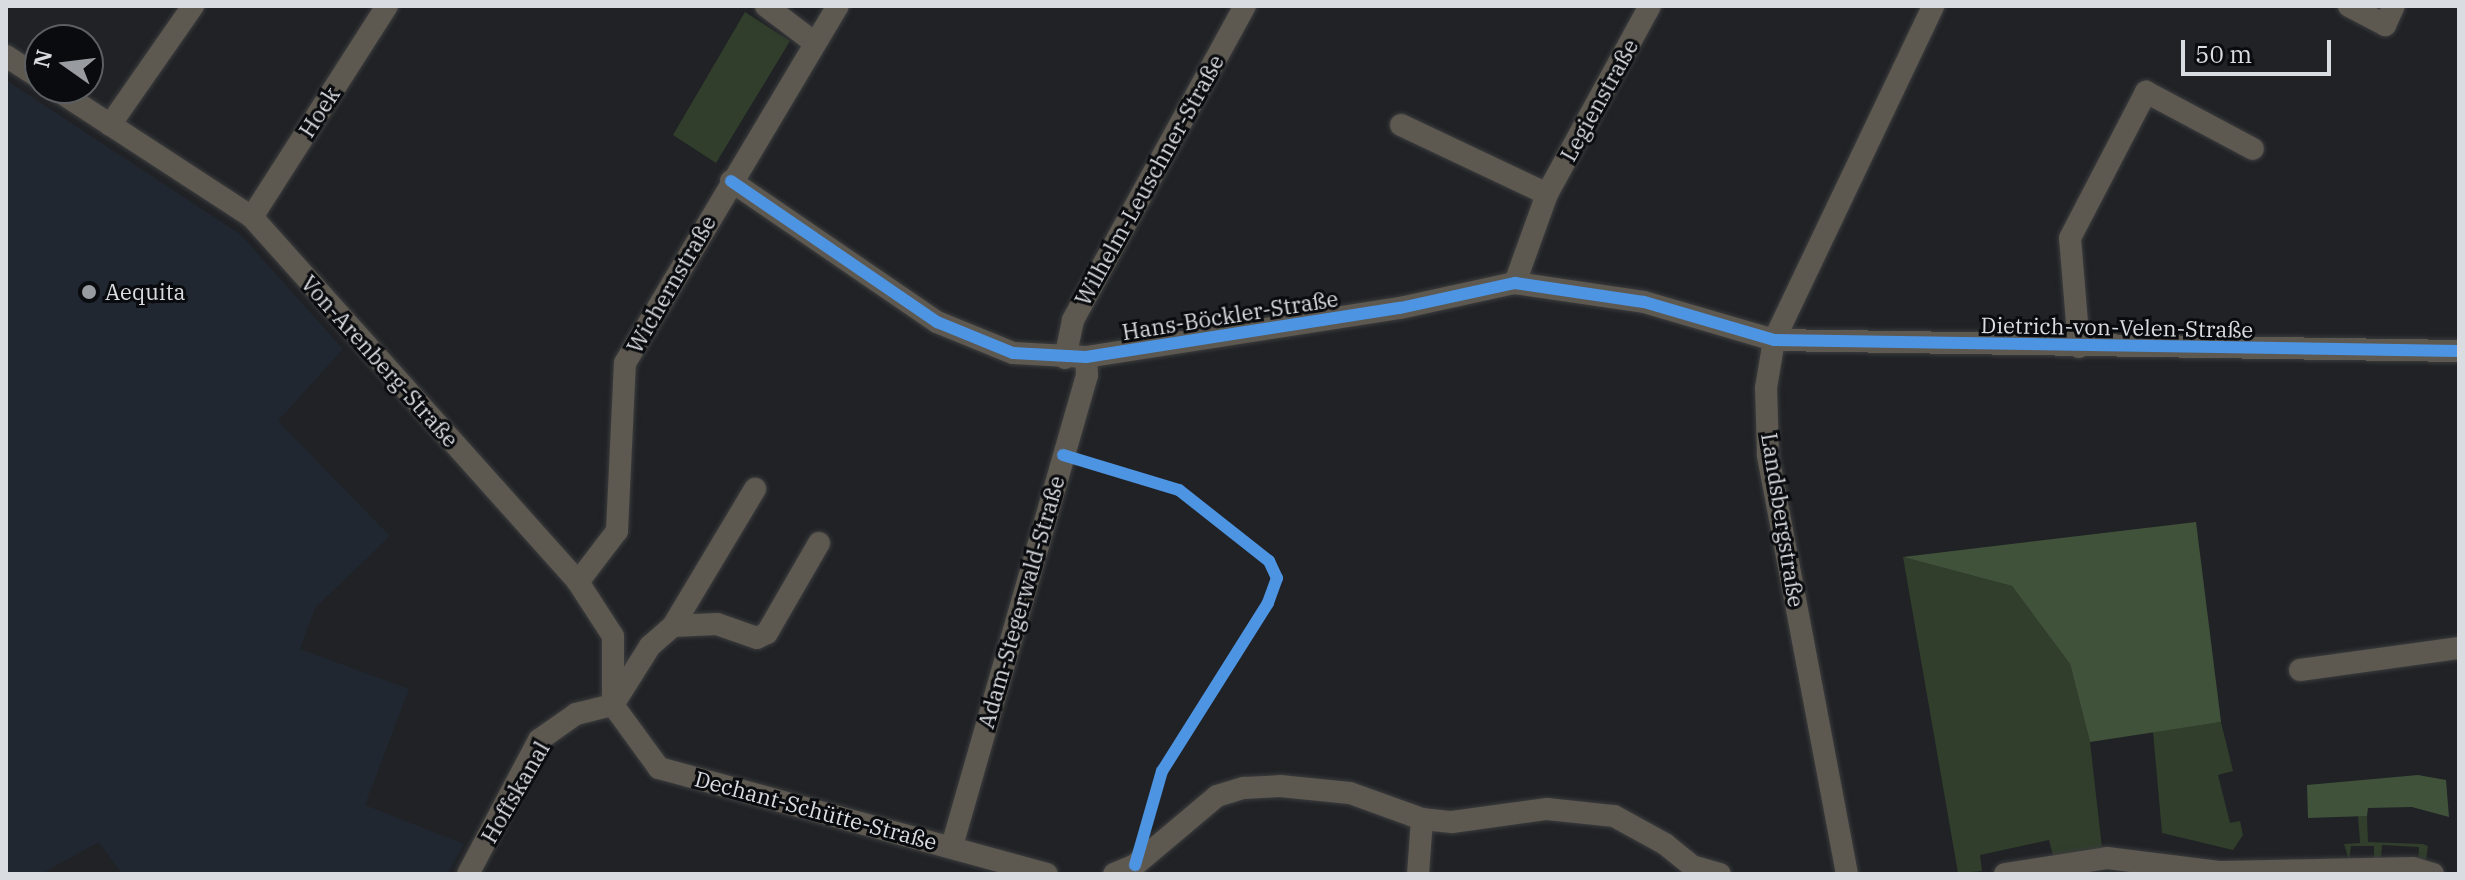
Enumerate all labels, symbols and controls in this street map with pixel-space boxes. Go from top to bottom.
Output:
north arrow [24,24,104,104]
scale bar [2185,24,2335,74]
street label: Legienstraße [1555,34,1643,166]
text: 50 m [2195,38,2252,70]
text: N [26,47,58,71]
street label: Wilhelm-Leuschner-Straße [1069,50,1229,310]
street label: Hoek [293,82,345,142]
street label: Wichernstraße [621,210,721,358]
street label: Von-Arenberg-Straße [296,270,464,452]
place label: Aequita [105,279,185,305]
marker: Aequita [80,283,98,301]
street label: Hans-Böckler-Straße [1120,285,1340,345]
street label: Dietrich-von-Velen-Straße [1981,311,2253,343]
street label: Landsbergstraße [1756,431,1810,609]
street label: Adam-Stegerwald-Straße [972,473,1070,731]
street label: Hoffskanal [475,737,555,847]
street label: Dechant-Schütte-Straße [692,765,940,855]

